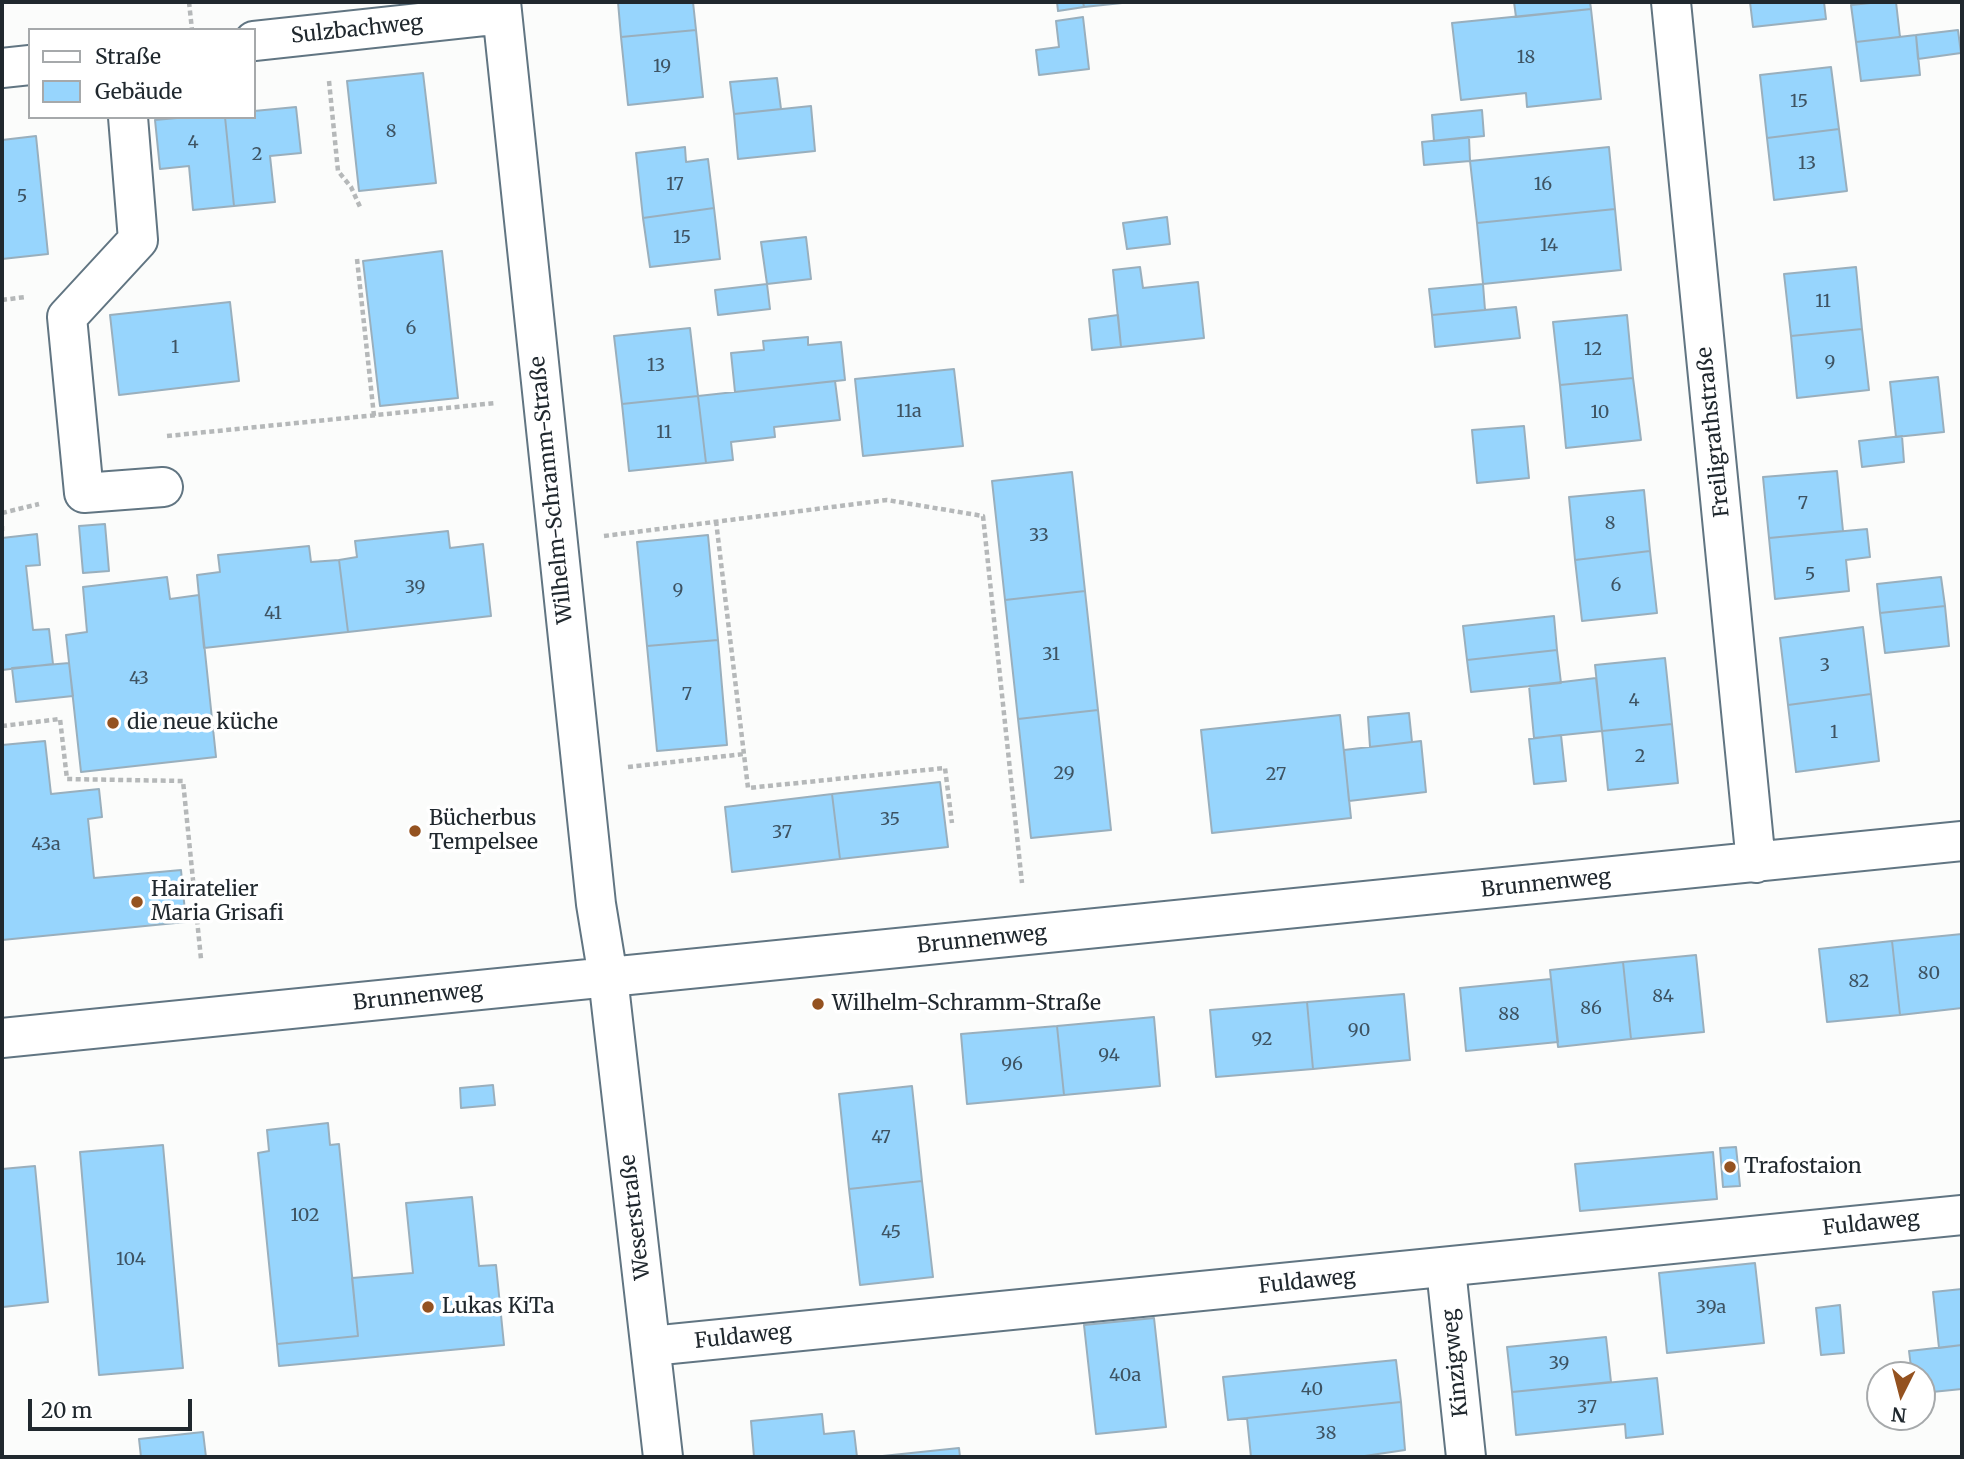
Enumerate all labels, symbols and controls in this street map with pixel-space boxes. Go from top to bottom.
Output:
street label: Sulzbachweg [290,11,424,49]
legend [28,28,256,119]
text: Straße [95,43,161,70]
house number: 18 [1517,47,1535,69]
house number: 19 [653,56,671,78]
text: Gebäude [95,78,182,105]
house number: 15 [1790,91,1808,113]
house number: 8 [386,121,396,143]
house number: 4 [187,132,199,154]
house number: 2 [252,144,262,166]
house number: 13 [1798,153,1816,175]
house number: 17 [666,174,684,196]
house number: 16 [1534,174,1552,196]
house number: 5 [17,186,27,208]
house number: 15 [673,227,691,249]
house number: 14 [1540,235,1558,257]
house number: 11 [1815,291,1831,313]
house number: 6 [406,318,416,340]
house number: 1 [171,337,179,359]
house number: 12 [1584,339,1602,361]
street label: Freiligrathstraße [1693,346,1735,518]
house number: 9 [1825,352,1835,374]
street label: Wilhelm-Schramm-Straße [525,355,579,625]
house number: 13 [647,355,665,377]
house number: 11a [896,401,922,423]
house number: 10 [1591,402,1609,424]
house number: 11 [656,422,672,444]
house number: 7 [1798,493,1808,515]
house number: 8 [1605,513,1615,535]
house number: 33 [1029,525,1049,547]
house number: 5 [1805,564,1815,586]
house number: 6 [1611,575,1621,597]
house number: 39 [405,577,425,599]
house number: 9 [673,580,683,602]
house number: 41 [264,603,282,625]
house number: 31 [1042,644,1060,666]
house number: 3 [1820,655,1830,677]
house number: 43 [129,668,149,690]
house number: 7 [682,684,692,706]
house number: 4 [1628,690,1640,712]
place label: die neue küche [127,710,278,736]
marker: die neue küche [105,715,121,731]
house number: 1 [1830,722,1838,744]
house number: 2 [1635,746,1645,768]
house number: 29 [1053,763,1075,785]
house number: 27 [1266,764,1286,786]
place label: Bücherbus Tempelsee [429,806,538,856]
house number: 35 [880,809,900,831]
house number: 37 [772,822,792,844]
marker: Bücherbus Tempelsee [407,823,423,839]
house number: 43a [31,834,61,856]
street label: Brunnenweg [1480,865,1612,903]
place label: Hairatelier Maria Grisafi [151,877,284,927]
marker: Hairatelier Maria Grisafi [129,894,145,910]
street label: Brunnenweg [916,921,1048,959]
house number: 80 [1918,963,1940,985]
house number: 82 [1848,971,1870,993]
street label: Brunnenweg [352,978,484,1016]
house number: 84 [1652,986,1674,1008]
place label: Wilhelm-Schramm-Straße [832,991,1101,1017]
marker: Wilhelm-Schramm-Straße [810,996,826,1012]
house number: 86 [1580,998,1602,1020]
house number: 88 [1498,1004,1520,1026]
house number: 90 [1348,1020,1370,1042]
house number: 92 [1251,1029,1273,1051]
house number: 94 [1098,1045,1120,1067]
house number: 96 [1001,1054,1023,1076]
house number: 47 [871,1127,891,1149]
street label: Weserstraße [616,1153,656,1281]
place label: Trafostaion [1744,1154,1862,1180]
marker: Trafostaion [1722,1159,1738,1175]
house number: 102 [290,1205,320,1227]
street label: Fuldaweg [1821,1206,1921,1242]
house number: 45 [881,1222,901,1244]
house number: 104 [116,1249,146,1271]
street label: Fuldaweg [1257,1264,1357,1300]
place label: Lukas KiTa [442,1294,555,1320]
house number: 39a [1696,1297,1726,1319]
marker: Lukas KiTa [420,1299,436,1315]
street label: Kinzigweg [1438,1308,1474,1418]
street label: Fuldaweg [693,1319,793,1355]
house number: 39 [1549,1353,1569,1375]
north arrow [1866,1361,1936,1431]
house number: 40a [1109,1365,1141,1387]
house number: 40 [1301,1379,1323,1401]
scale bar [32,1386,196,1430]
text: 20 m [41,1397,92,1424]
house number: 37 [1577,1397,1597,1419]
text: N [1890,1402,1908,1428]
house number: 38 [1316,1423,1336,1445]

